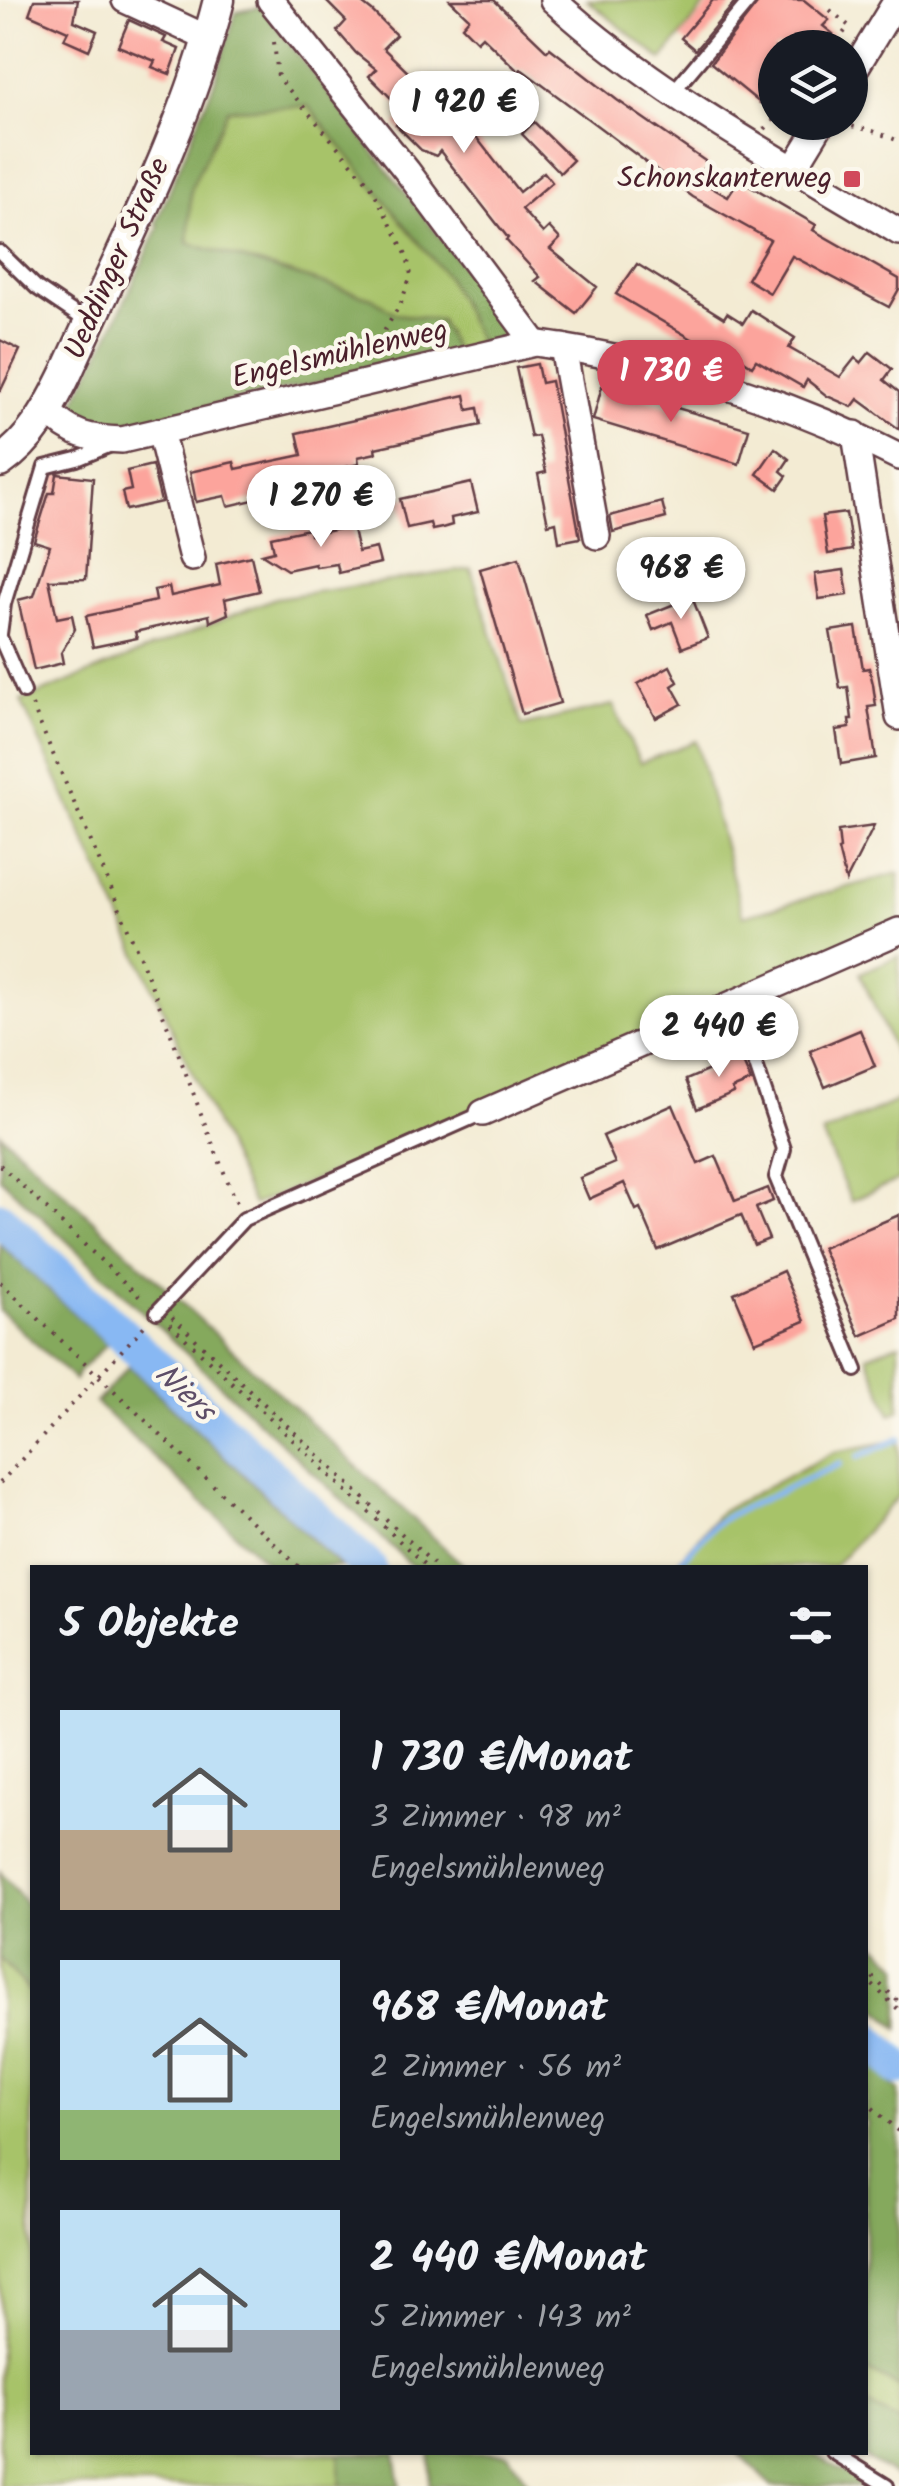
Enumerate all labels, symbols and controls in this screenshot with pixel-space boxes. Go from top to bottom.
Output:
map controls [758,30,868,140]
button: layers [758,30,868,140]
pin: 1 920 € [372,71,556,156]
text: 1 920 € [411,78,517,129]
street label: Ueddinger Straße [52,150,184,368]
place label: Schonskanterweg [617,155,832,203]
marker: Schonskanterweg [841,168,863,190]
street label: Engelsmühlenweg [227,307,453,403]
pin: 1 730 € [579,340,763,425]
text: 1 730 € [619,347,723,398]
pin: 1 270 € [229,465,413,550]
text: 1 270 € [269,472,373,523]
pin: 968 € [611,537,751,622]
text: 968 € [638,544,724,595]
pin: 2 440 € [627,995,811,1080]
text: 2 440 € [662,1002,776,1053]
water label: Niers [142,1351,229,1437]
text: 5 Objekte [60,1592,239,1659]
icon: filters [783,1598,838,1653]
text: 1 730 €/Monat [370,1726,632,1793]
icon: home [140,1750,260,1870]
text: 3 Zimmer · 98 m² [370,1793,621,1844]
text: Engelsmühlenweg [370,1844,605,1895]
text: 968 €/Monat [370,1976,608,2043]
icon: home [140,2000,260,2120]
text: 2 Zimmer · 56 m² [370,2043,621,2094]
text: Engelsmühlenweg [370,2094,605,2145]
text: 2 440 €/Monat [370,2226,647,2293]
icon: home [140,2250,260,2370]
text: 5 Zimmer · 143 m² [370,2293,631,2344]
text: Engelsmühlenweg [370,2344,605,2395]

